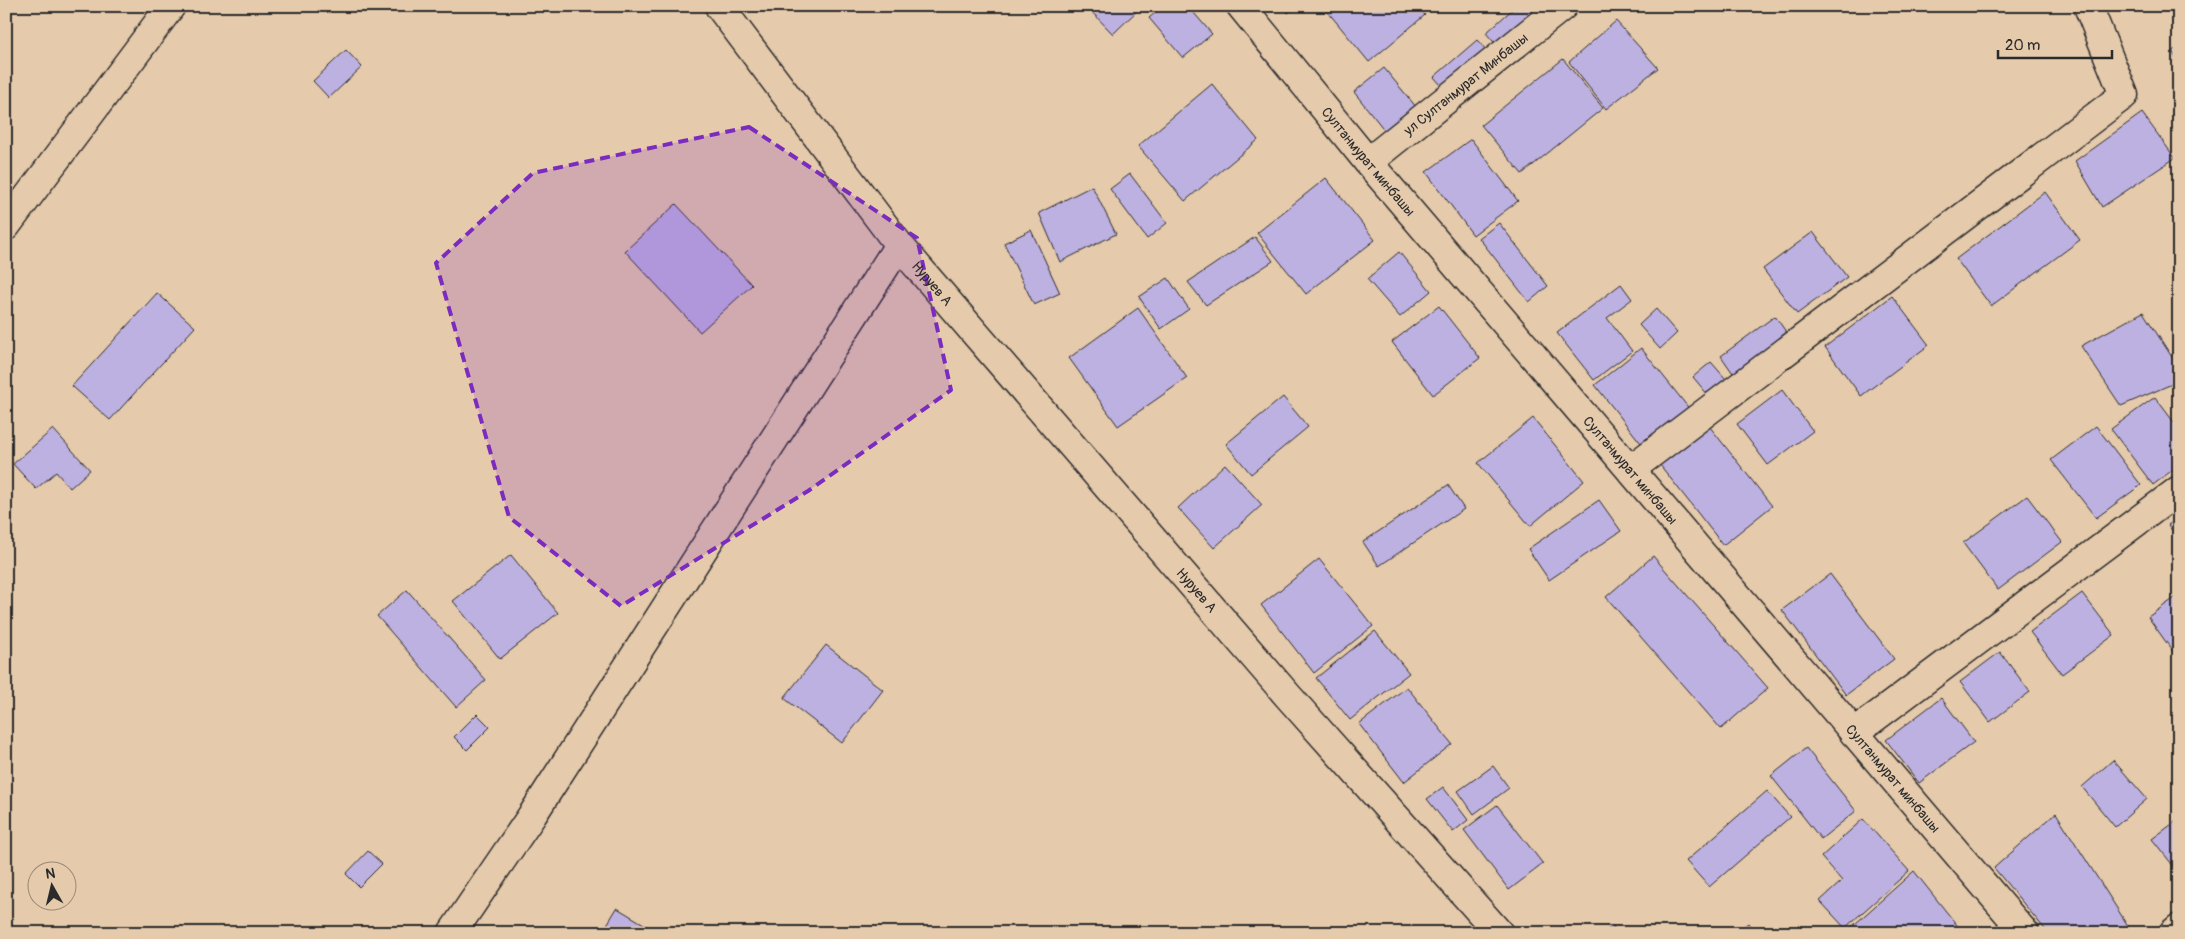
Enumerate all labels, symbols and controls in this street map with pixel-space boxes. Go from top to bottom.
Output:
scale bar [1998,28,2111,60]
street label: ул Султанмурат Минбашы [1400,30,1531,140]
text: 20 m [2005,36,2040,55]
street label: Султанмурат минбашы [1318,104,1418,220]
street label: Нуруев А [908,258,956,310]
street label: Султанмурат минбашы [1579,413,1681,528]
street label: Нуруев А [1172,565,1220,616]
street label: Султанмурат минбашы [1842,721,1944,836]
north arrow [28,862,78,912]
text: N [44,865,56,883]

